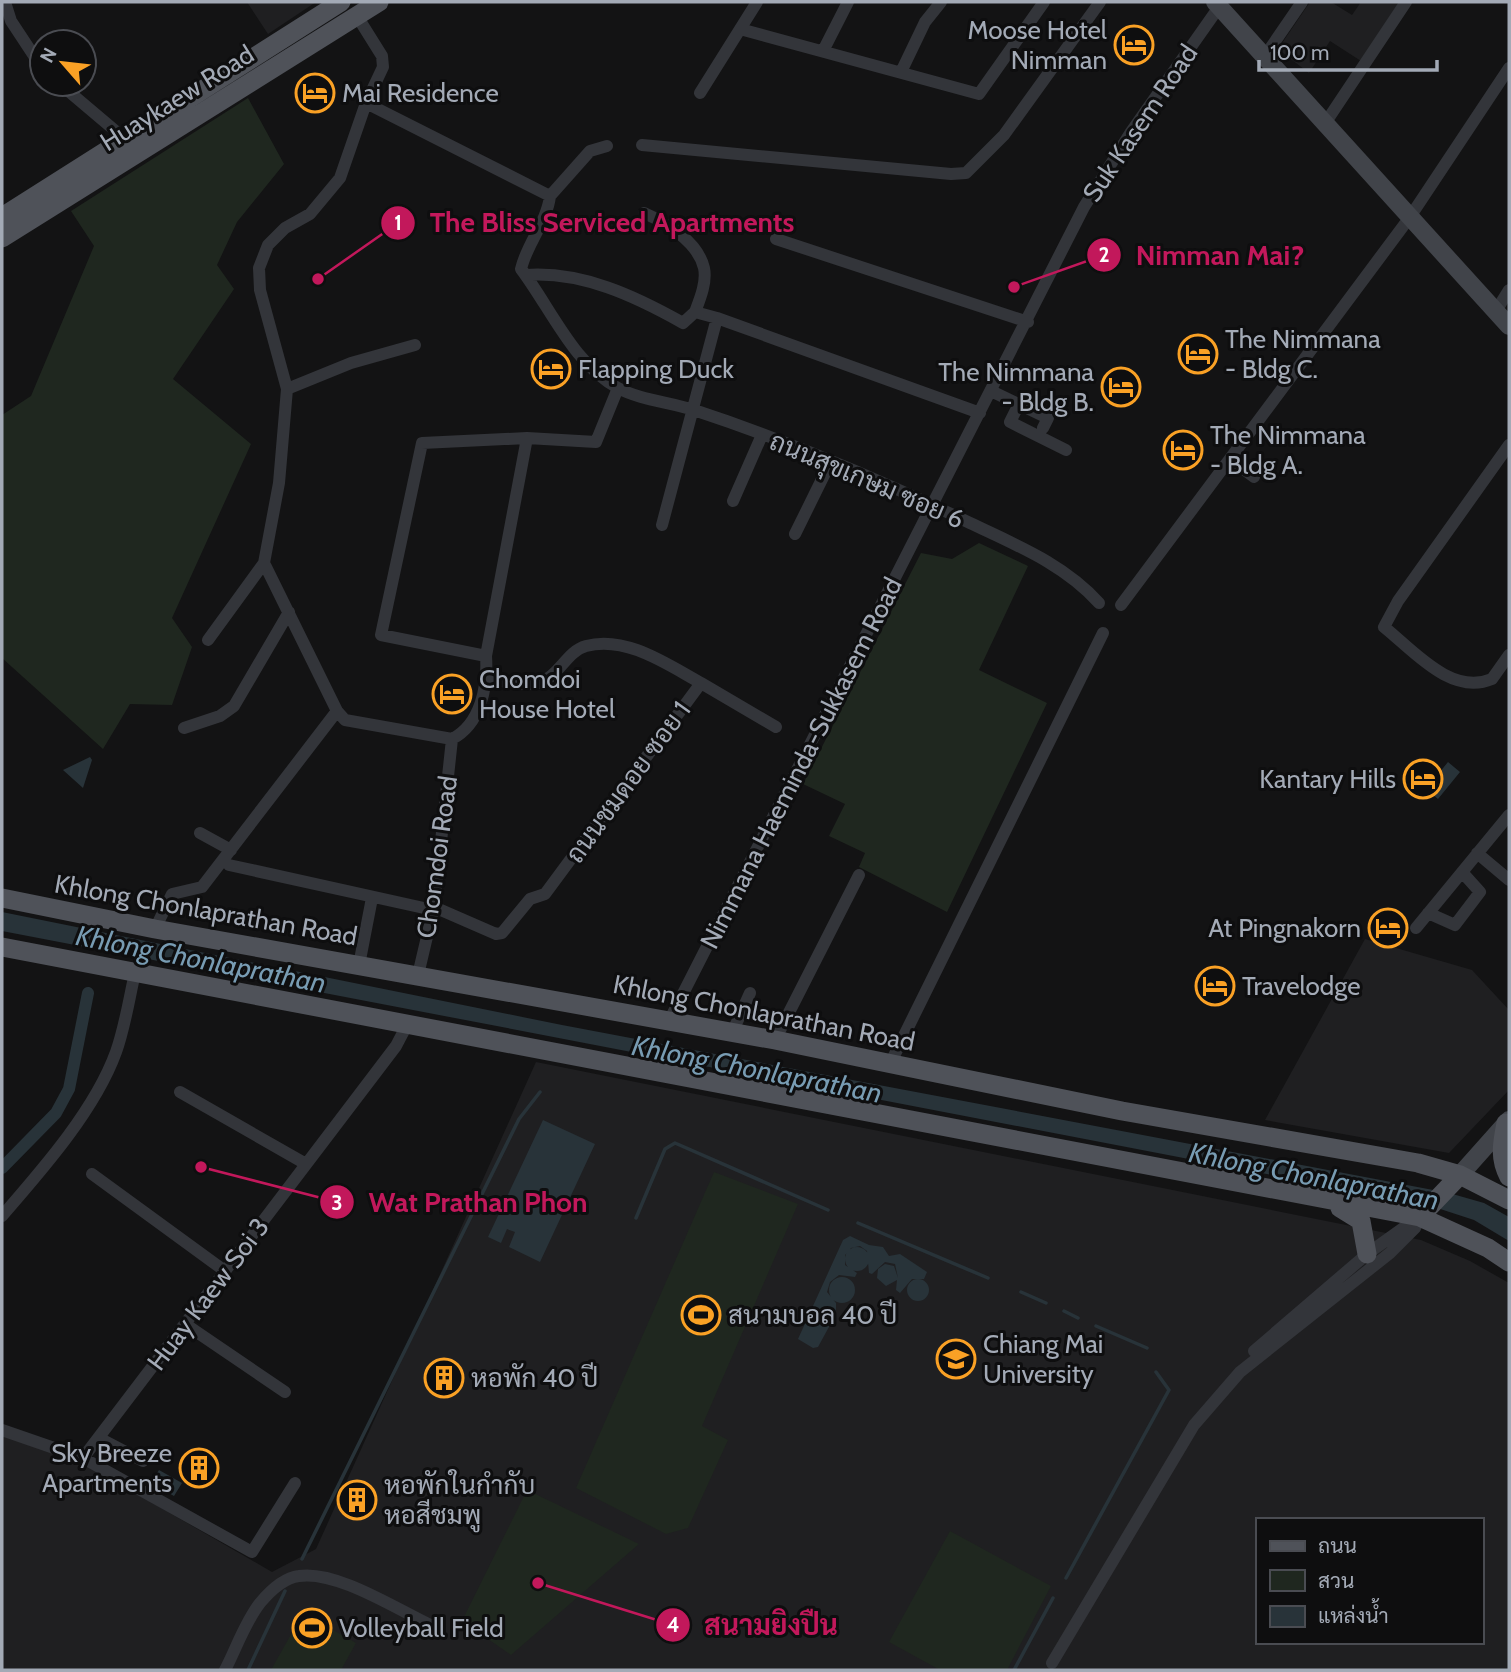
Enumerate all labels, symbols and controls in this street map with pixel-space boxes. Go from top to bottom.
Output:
place label: Moose Hotel Nimman [967,14,1107,76]
hotel icon: Moose Hotel Nimman [1113,24,1155,66]
north arrow [28,28,98,98]
scale bar [1259,28,1438,72]
street label: Huaykaew Road [94,38,260,158]
street label: Suk Kasem Road [1076,38,1204,208]
text: 100 m [1270,40,1329,65]
text: N [35,44,62,67]
hotel icon: Mai Residence [294,72,336,114]
place label: Mai Residence [342,77,499,109]
callout: The Bliss Serviced Apartments [380,198,808,247]
text: The Bliss Serviced Apartments [430,205,794,239]
text: 1 [394,210,402,235]
callout: Nimman Mai? [1086,231,1318,280]
text: Nimman Mai? [1136,238,1304,272]
text: 2 [1098,242,1110,267]
place label: The Nimmana - Bldg C. [1225,323,1381,385]
hotel icon: The Nimmana - Bldg C. [1177,333,1219,375]
hotel icon: Flapping Duck [530,348,572,390]
place label: Flapping Duck [578,353,734,385]
place label: The Nimmana - Bldg B. [938,356,1095,418]
hotel icon: The Nimmana - Bldg B. [1100,366,1142,408]
place label: The Nimmana - Bldg A. [1210,419,1366,481]
street label: ถนนสุขเกษม ซอย 6 [764,425,969,537]
hotel icon: The Nimmana - Bldg A. [1162,429,1204,471]
street label: Nimmana Haeminda-Sukkasem Road [693,572,909,954]
place label: Chomdoi House Hotel [479,663,615,725]
hotel icon: Chomdoi House Hotel [431,673,473,715]
street label: ถนนชมดอย ซอย 1 [559,695,697,869]
hotel icon: Kantary Hills [1402,758,1444,800]
place label: Kantary Hills [1259,763,1396,795]
street label: Chomdoi Road [410,774,464,940]
street label: Khlong Chonlaprathan Road [52,868,360,952]
hotel icon: At Pingnakorn [1367,907,1409,949]
place label: At Pingnakorn [1208,912,1361,944]
water label: Khlong Chonlaprathan [73,918,329,1000]
hotel icon: Travelodge [1194,965,1236,1007]
street label: Khlong Chonlaprathan Road [610,968,918,1058]
place label: Travelodge [1242,970,1360,1002]
water label: Khlong Chonlaprathan [629,1028,885,1110]
water label: Khlong Chonlaprathan [1186,1135,1442,1217]
callout: Wat Prathan Phon [320,1178,602,1227]
text: Wat Prathan Phon [369,1185,588,1219]
text: 3 [331,1190,343,1215]
street label: Huay Kaew Soi 3 [140,1211,276,1377]
sports icon: สนามบอล 40 ปี [680,1294,722,1336]
place label: สนามบอล 40 ปี [728,1299,897,1331]
place label: Chiang Mai University [983,1328,1103,1390]
school or university icon: Chiang Mai University [935,1338,977,1380]
building icon: หอพัก 40 ปี [423,1357,465,1399]
place label: หอพัก 40 ปี [471,1362,598,1394]
place label: Sky Breeze Apartments [42,1437,172,1499]
building icon: Sky Breeze Apartments [178,1447,220,1489]
place label: หอพักในกำกับ หอสีชมพู [384,1469,535,1533]
building icon: หอพักในกำกับ หอสีชมพู [336,1479,378,1521]
legend [1256,1518,1483,1644]
text: ถนน [1318,1533,1357,1558]
text: สวน [1318,1568,1354,1593]
text: แหล่งน้ำ [1318,1598,1389,1628]
callout: สนามยิงปืน [655,1600,852,1649]
sports icon: Volleyball Field [291,1607,333,1649]
text: สนามยิงปืน [704,1608,838,1642]
place label: Volleyball Field [339,1612,504,1644]
text: 4 [666,1612,680,1637]

